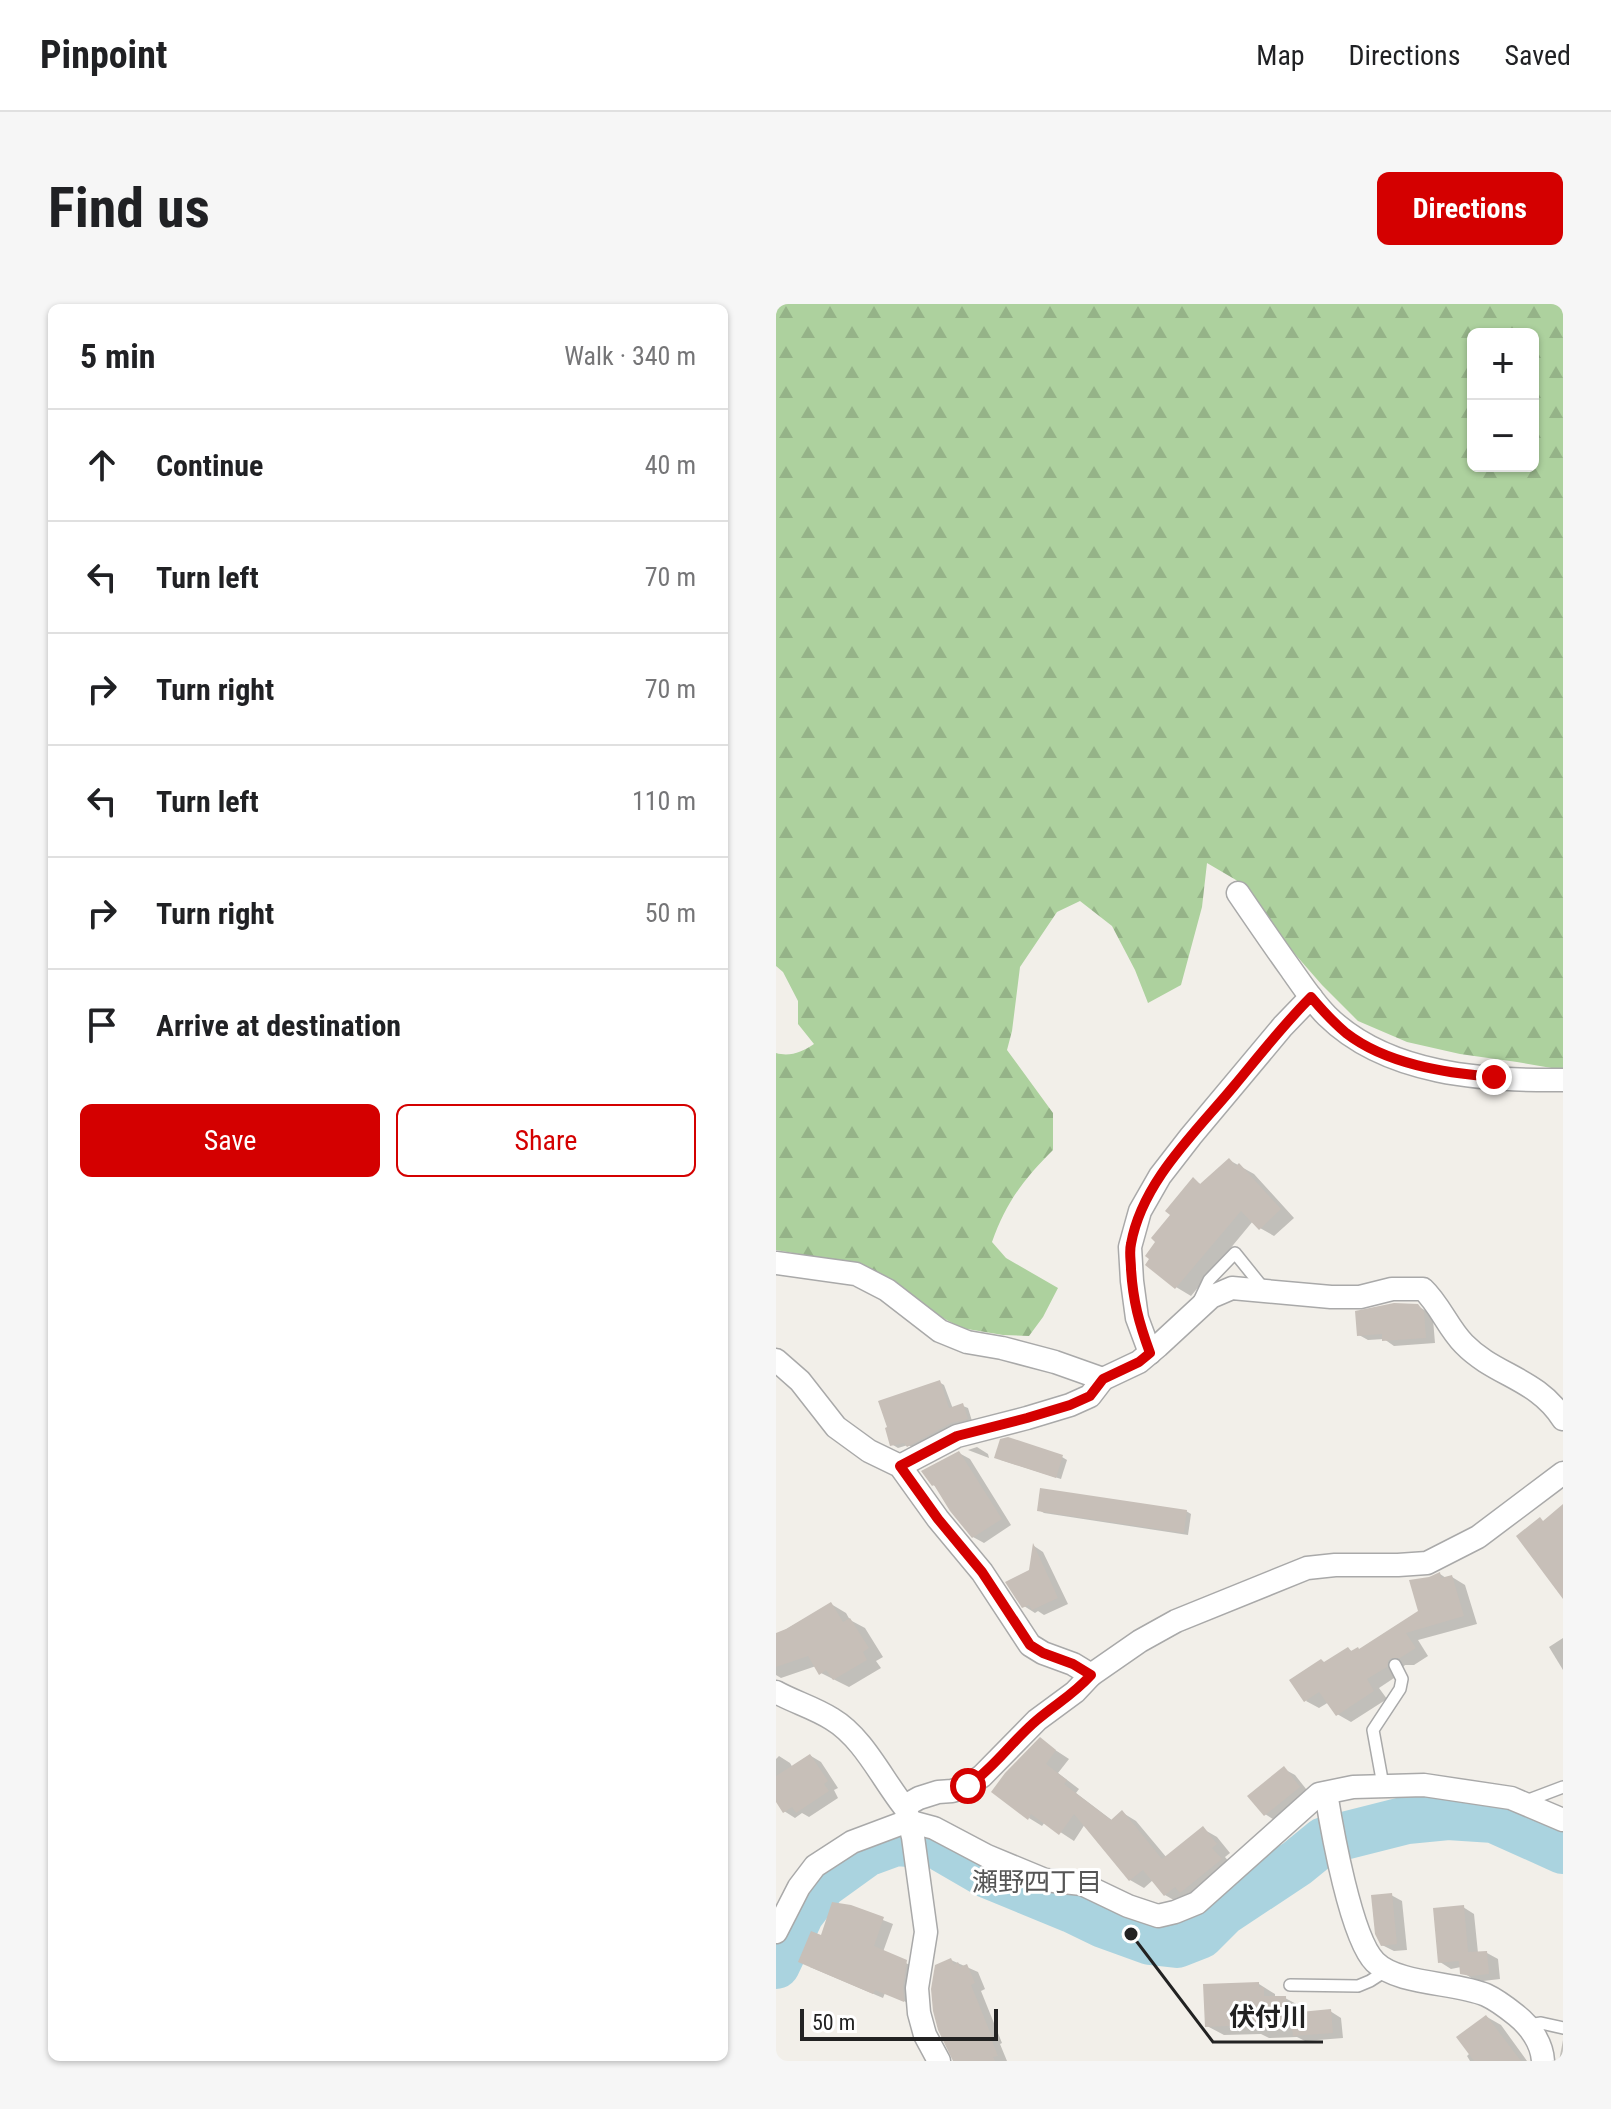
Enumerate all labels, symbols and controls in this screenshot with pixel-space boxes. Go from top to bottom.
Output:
text: Pinpoint [40,33,168,77]
text: Map [1256,39,1305,72]
text: Directions [1349,39,1460,72]
text: Saved [1504,39,1571,72]
button: Directions [1377,172,1563,245]
text: Find us [48,175,210,241]
map controls [1467,328,1539,472]
button: + [1467,328,1539,400]
text: 5 min [80,336,156,376]
text: Walk · 340 m [564,341,696,371]
button: − [1467,400,1539,472]
icon: ahead [80,443,124,487]
text: Continue [156,448,263,483]
text: 40 m [645,450,696,480]
icon: left [80,555,124,599]
text: Turn left [156,560,259,595]
text: 70 m [645,562,696,592]
icon: right [80,667,124,711]
text: Turn right [156,672,274,707]
text: 70 m [645,674,696,704]
icon: left [80,779,124,823]
text: Turn left [156,784,259,819]
text: 110 m [632,786,696,816]
icon: right [80,891,124,935]
text: Turn right [156,896,274,931]
text: 50 m [645,898,696,928]
icon: arrive [80,1003,124,1047]
text: Arrive at destination [156,1008,401,1043]
route end [1476,1059,1512,1095]
button: Save [80,1104,380,1177]
button: Share [396,1104,696,1177]
route start [950,1768,986,1804]
district label: 瀬野四丁目 [972,1867,1102,1897]
callout: 伏付川 [1213,1992,1323,2042]
text: 伏付川 [1229,2002,1307,2032]
scale bar [800,2005,998,2041]
text: 50 m [812,2010,855,2035]

